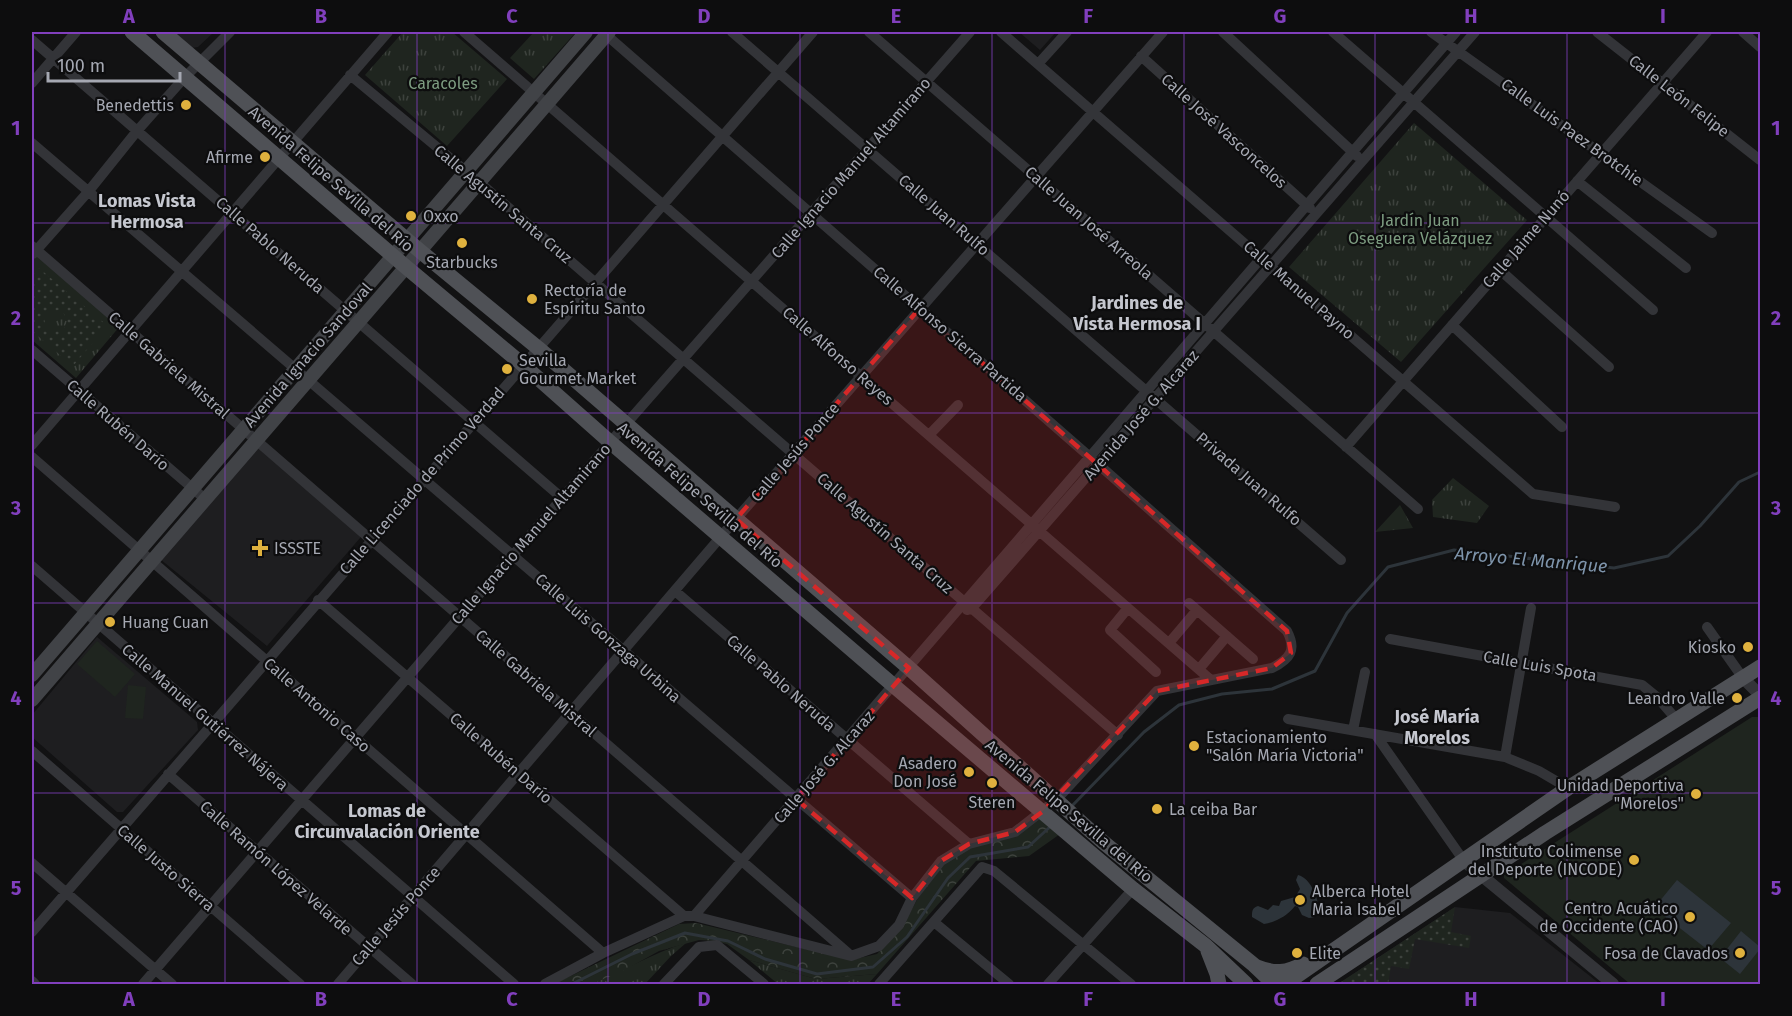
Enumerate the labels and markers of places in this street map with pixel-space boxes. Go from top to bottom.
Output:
place label: Benedettis [96,96,174,115]
marker: Benedettis [179,98,193,112]
place label: Afirme [206,148,253,167]
marker: Afirme [258,150,272,164]
place label: Oxxo [423,207,459,226]
marker: Oxxo [404,209,418,223]
marker: Starbucks [455,236,469,250]
place label: Starbucks [426,253,498,272]
place label: Rectoría de Espíritu Santo [544,281,646,318]
marker: Rectoría de Espíritu Santo [525,292,539,306]
place label: Sevilla Gourmet Market [519,351,636,388]
marker: Sevilla Gourmet Market [500,362,514,376]
marker: ISSSTE [251,539,269,557]
place label: ISSSTE [274,539,321,558]
place label: Huang Cuan [122,613,209,632]
marker: Huang Cuan [103,615,117,629]
place label: Kiosko [1688,638,1736,657]
marker: Kiosko [1741,640,1755,654]
place label: Leandro Valle [1627,689,1725,708]
marker: Leandro Valle [1730,691,1744,705]
place label: Estacionamiento "Salón María Victoria" [1206,728,1364,765]
marker: Estacionamiento "Salón María Victoria" [1187,739,1201,753]
place label: Asadero Don José [893,754,957,791]
marker: Asadero Don José [962,765,976,779]
marker: Steren [985,776,999,790]
place label: Unidad Deportiva "Morelos" [1557,776,1684,813]
marker: Unidad Deportiva "Morelos" [1689,787,1703,801]
place label: Steren [969,793,1015,812]
place label: La ceiba Bar [1169,800,1258,819]
marker: La ceiba Bar [1150,802,1164,816]
place label: Instituto Colimense del Deporte (INCODE) [1468,842,1622,879]
marker: Instituto Colimense del Deporte (INCODE) [1627,853,1641,867]
place label: Alberca Hotel Maria Isabel [1312,882,1410,919]
marker: Alberca Hotel Maria Isabel [1293,893,1307,907]
place label: Centro Acuático de Occidente (CAO) [1539,899,1678,936]
marker: Centro Acuático de Occidente (CAO) [1683,910,1697,924]
place label: Elite [1309,944,1341,963]
place label: Fosa de Clavados [1604,944,1728,963]
marker: Elite [1290,946,1304,960]
marker: Fosa de Clavados [1733,946,1747,960]

